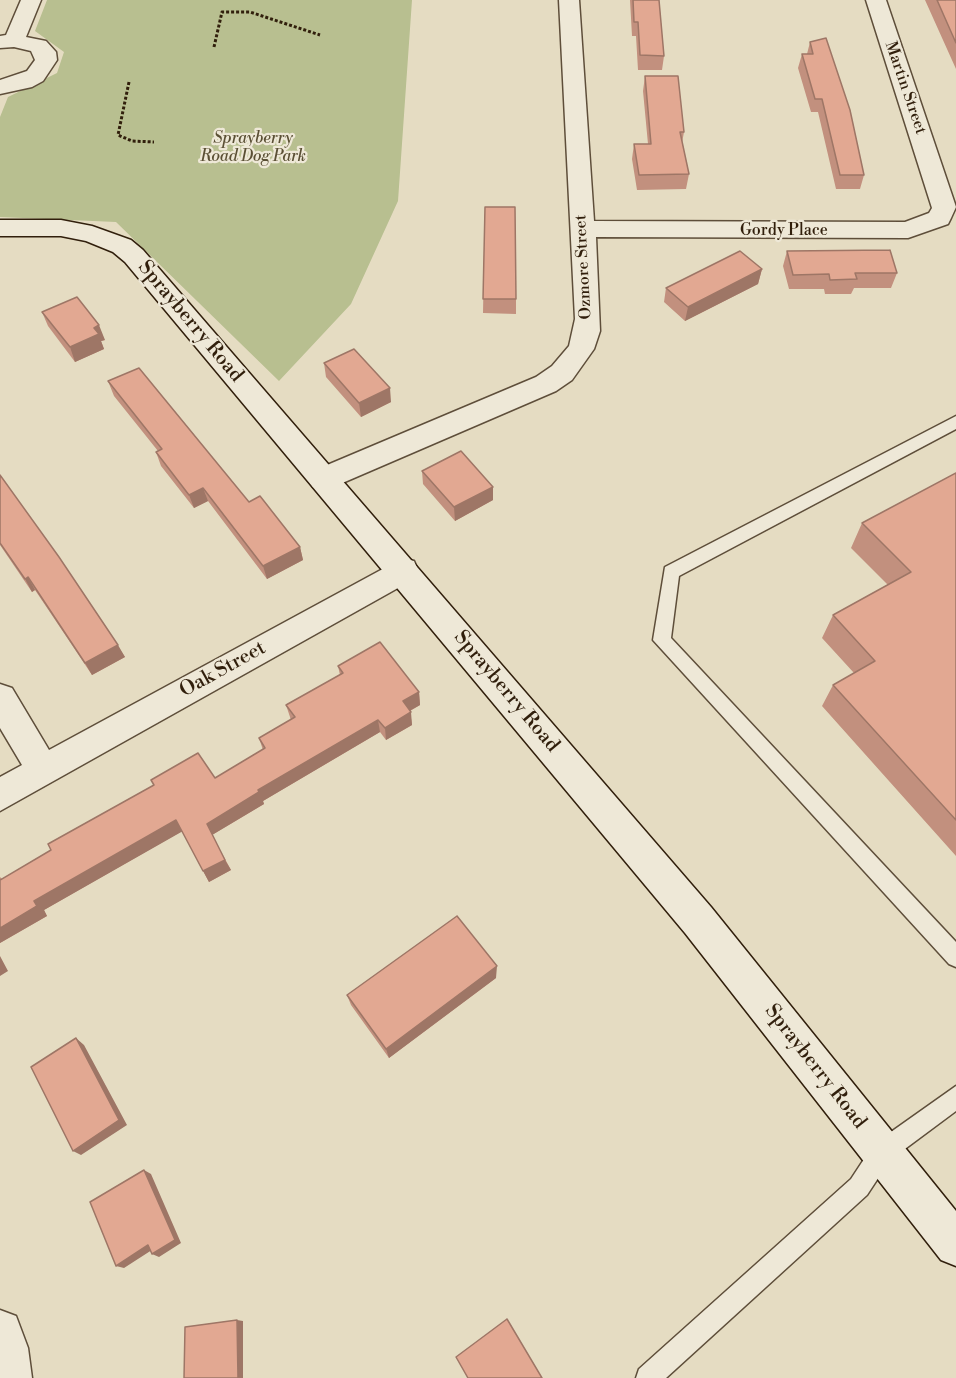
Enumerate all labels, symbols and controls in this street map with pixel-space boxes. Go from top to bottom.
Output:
street label: Martin Street [880,39,930,137]
park label: Sprayberry Road Dog Park [200,129,306,167]
street label: Ozmore Street [572,214,596,320]
street label: Gordy Place [740,221,828,241]
street label: Sprayberry Road [132,256,248,388]
street label: Sprayberry Road [448,626,564,758]
street label: Oak Street [176,637,270,703]
street label: Sprayberry Road [759,1000,871,1134]

